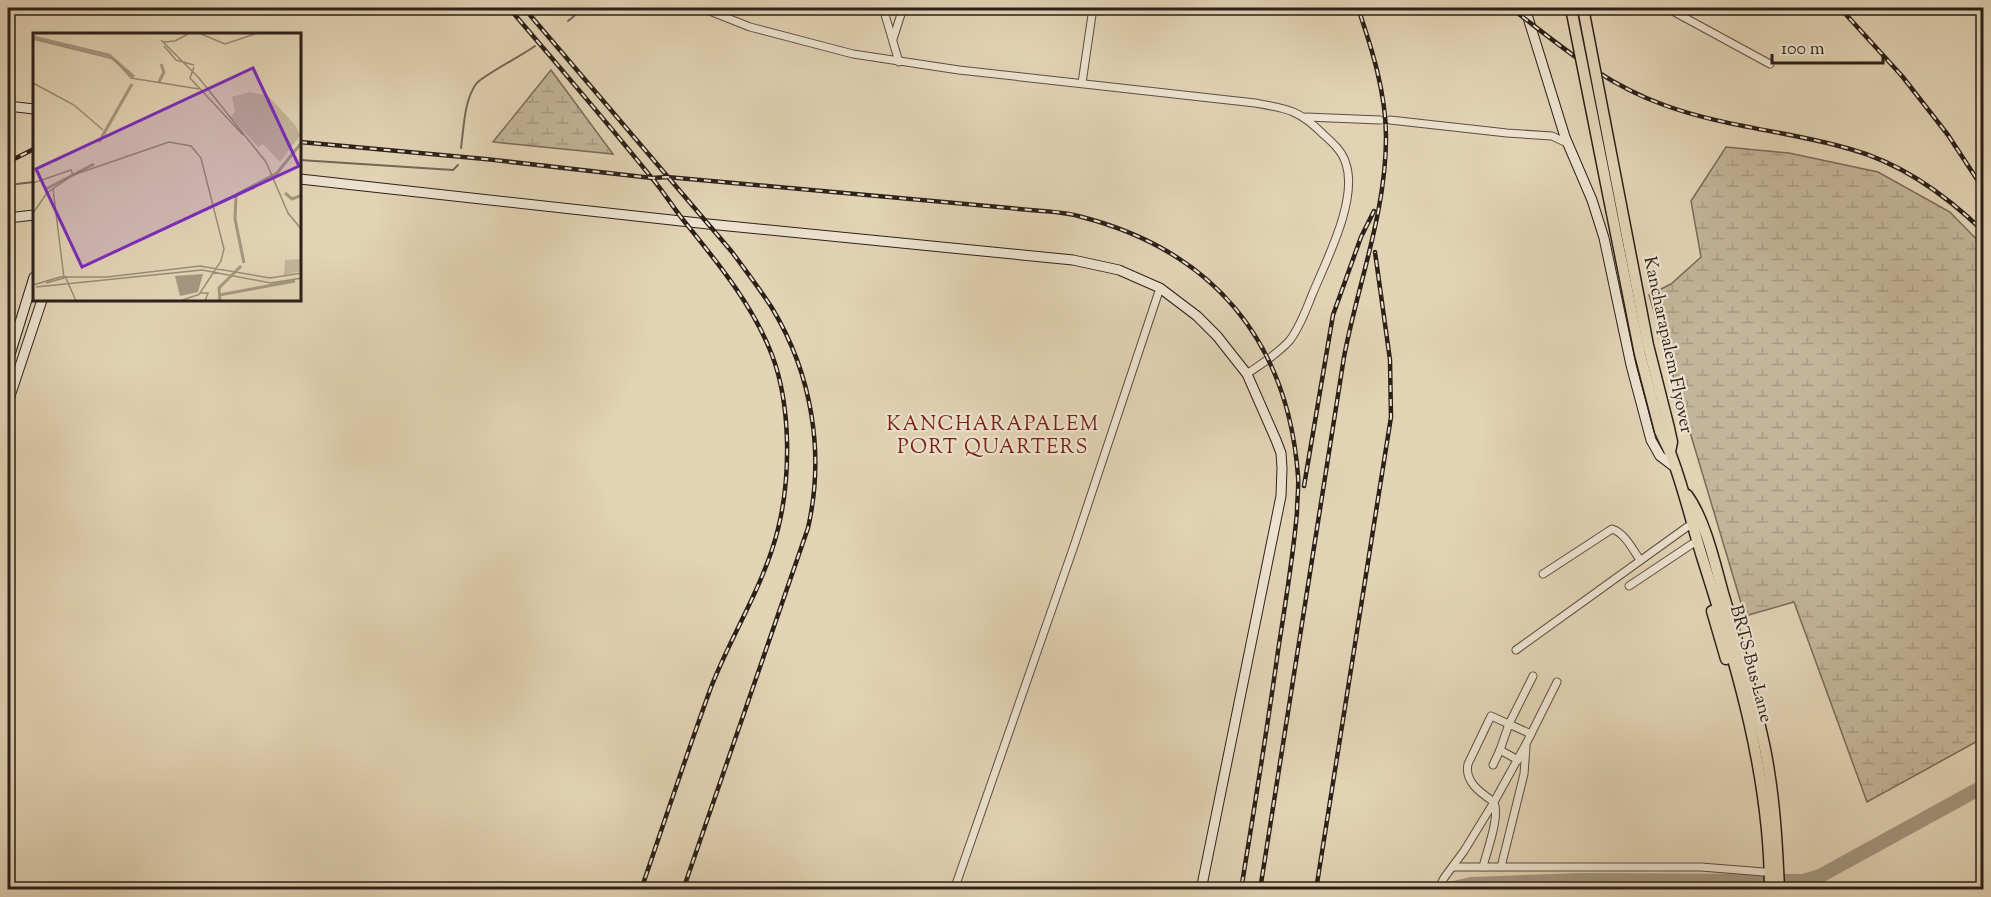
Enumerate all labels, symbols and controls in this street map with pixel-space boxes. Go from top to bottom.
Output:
scale bar [1772,27,1883,65]
inset map [33,33,302,302]
text: 100 m [1781,37,1825,63]
street label: Kancharapalem Flyover [1636,254,1699,436]
district label: KANCHARAPALEM PORT QUARTERS [886,411,1100,463]
street label: BRTS Bus Lane [1722,602,1778,726]

